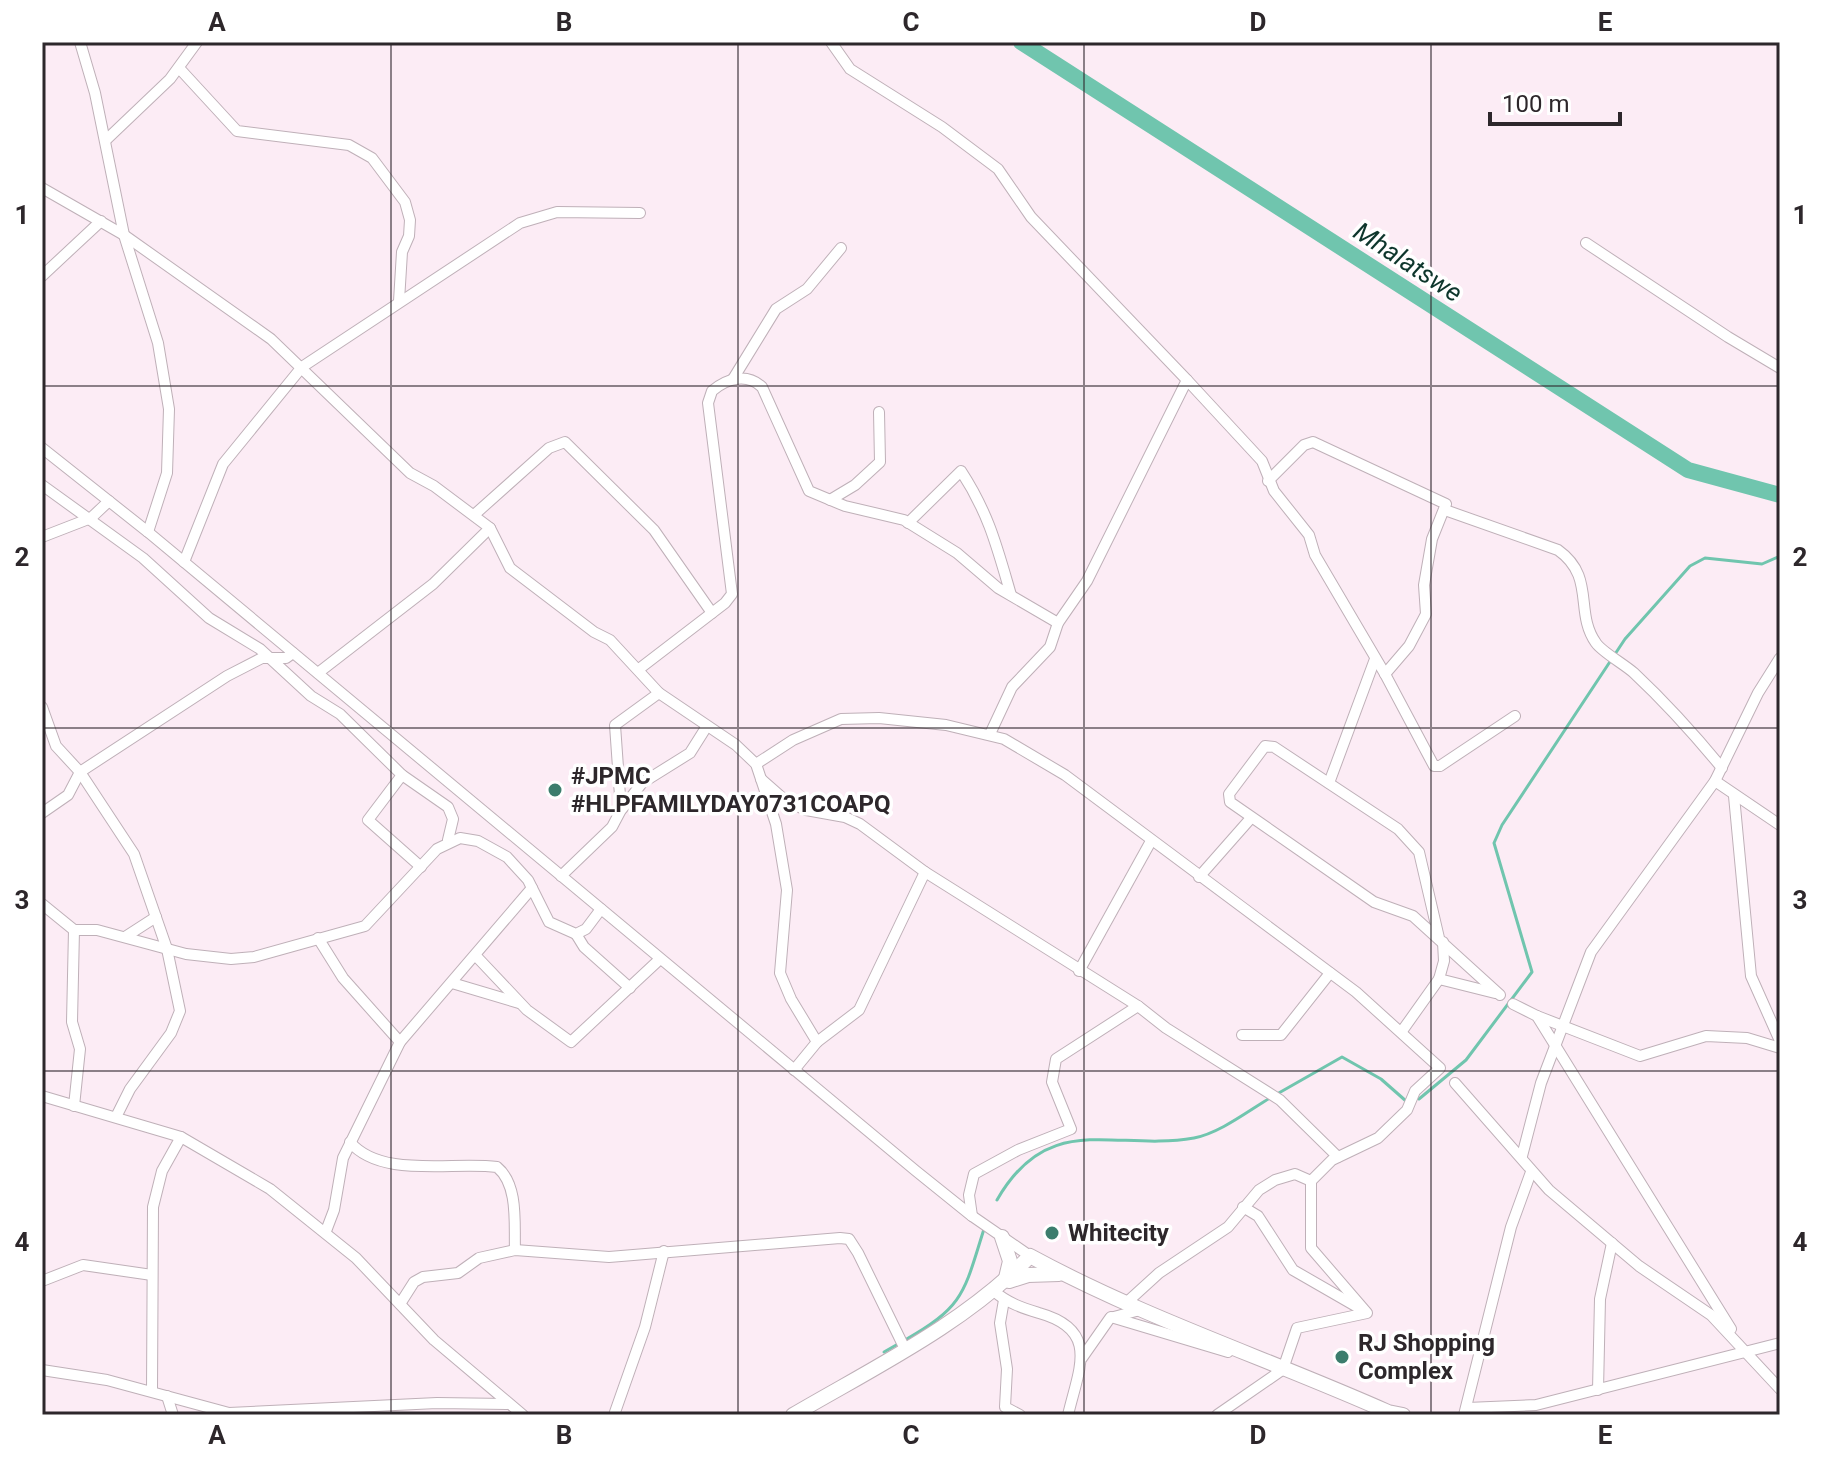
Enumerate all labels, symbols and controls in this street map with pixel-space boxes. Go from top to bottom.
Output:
text: A [208,7,226,37]
text: B [556,7,572,37]
text: C [902,7,920,37]
text: D [1250,7,1266,37]
text: E [1598,7,1613,37]
scale bar [1490,76,1620,126]
text: 100 m [1502,90,1569,118]
text: 1 [15,200,29,230]
text: 1 [1793,200,1807,230]
water label: Mhalatswe [1348,216,1468,308]
text: 2 [15,542,29,572]
text: 2 [1793,542,1807,572]
place label: #JPMC #HLPFAMILYDAY0731COAPQ [571,762,891,818]
marker: #JPMC #HLPFAMILYDAY0731COAPQ [546,781,564,799]
text: 3 [15,885,29,915]
text: 3 [1793,885,1807,915]
place label: Whitecity [1068,1219,1170,1247]
marker: Whitecity [1043,1224,1061,1242]
text: 4 [15,1227,30,1257]
text: 4 [1793,1227,1808,1257]
place label: RJ Shopping Complex [1358,1329,1495,1385]
marker: RJ Shopping Complex [1333,1348,1351,1366]
text: A [208,1420,226,1450]
text: B [556,1420,572,1450]
text: C [902,1420,920,1450]
text: D [1250,1420,1266,1450]
text: E [1598,1420,1613,1450]

